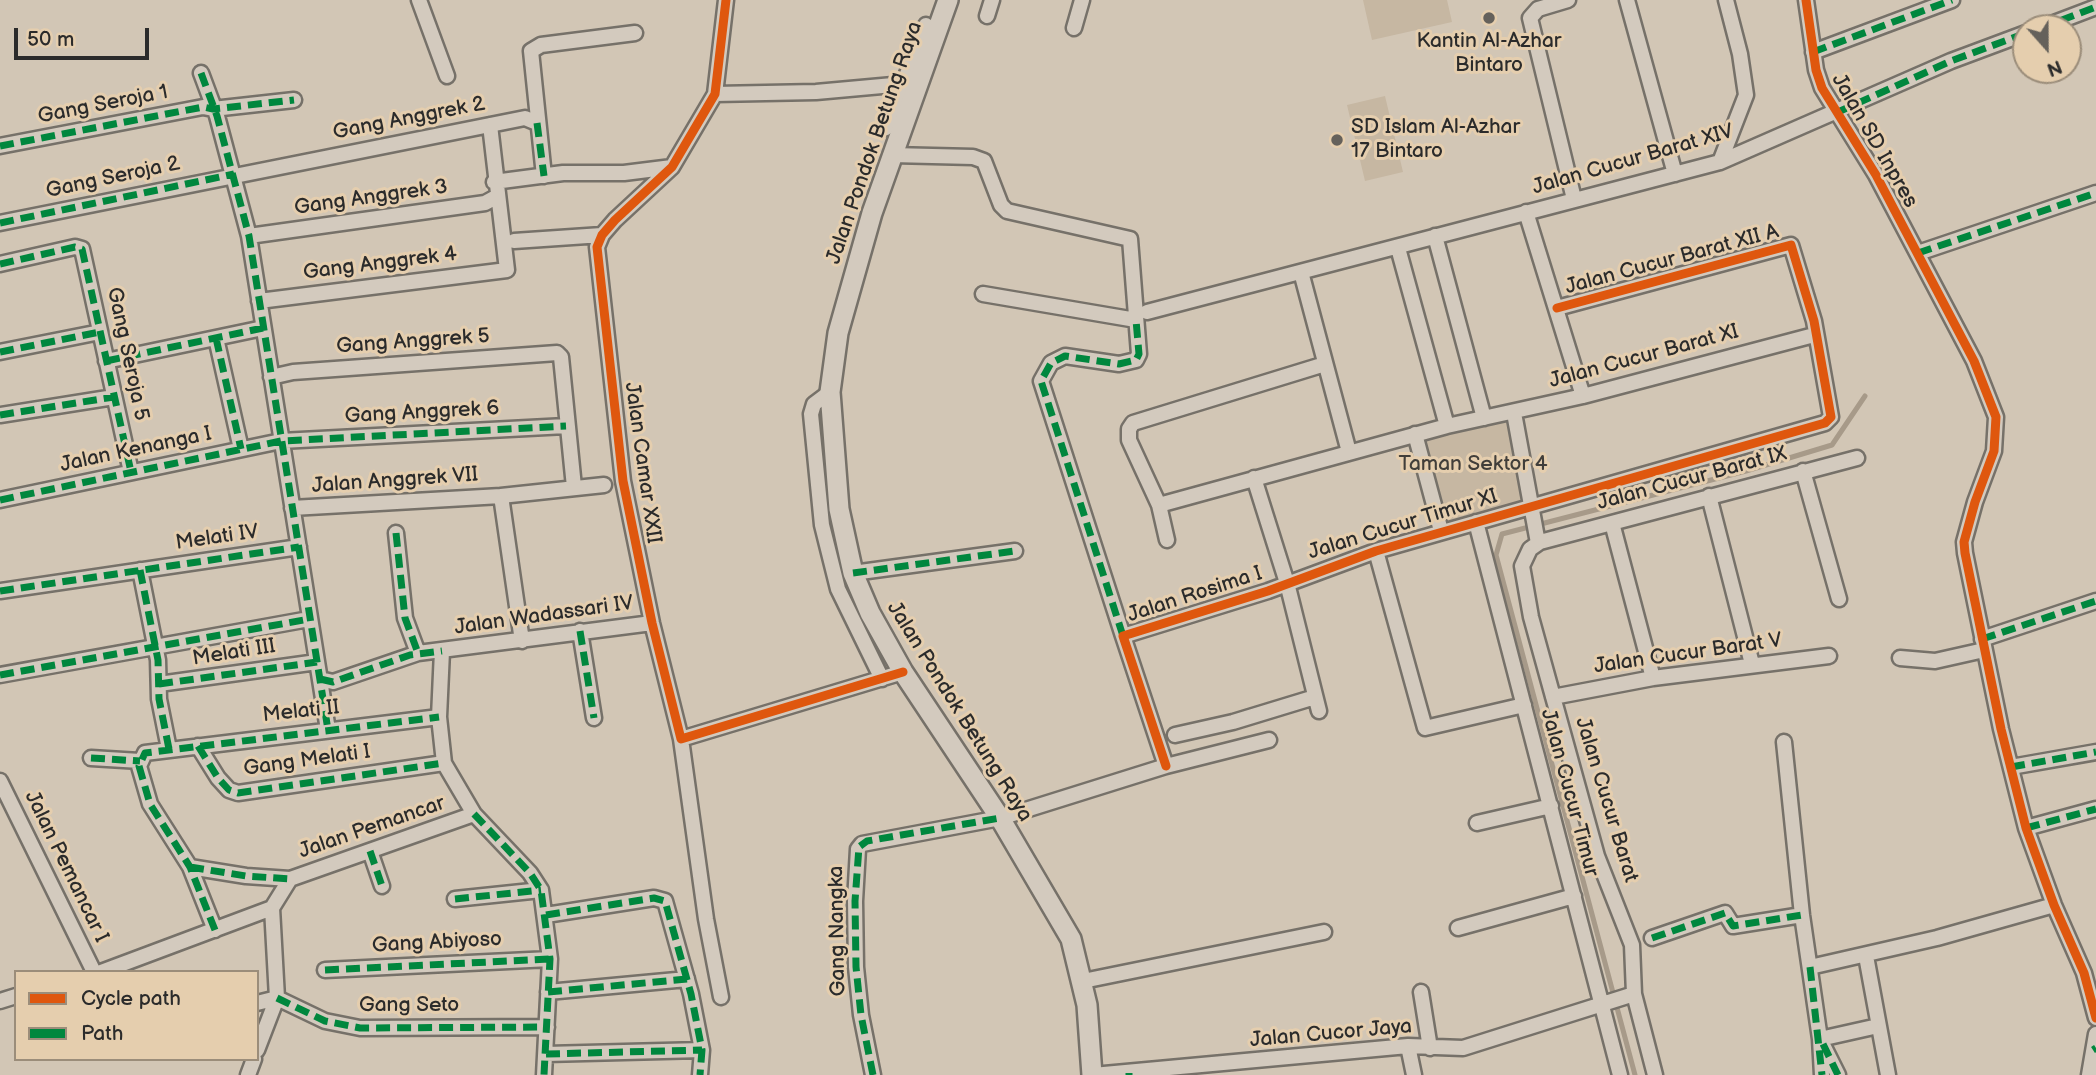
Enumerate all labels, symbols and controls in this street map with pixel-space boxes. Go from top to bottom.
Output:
marker: Kantin Al-Azhar Bintaro [1481,10,1497,26]
scale bar [18,14,152,58]
north arrow [2012,14,2082,84]
street label: Jalan Pondok Betung Raya [822,19,928,267]
text: 50 m [27,27,74,52]
place label: Kantin Al-Azhar Bintaro [1417,29,1561,79]
text: N [2043,54,2065,80]
street label: Jalan SD Inpres [1825,69,1923,213]
street label: Gang Seroja 1 [36,80,170,130]
street label: Gang Anggrek 2 [331,92,487,146]
place label: SD Islam Al-Azhar 17 Bintaro [1351,115,1520,165]
street label: Jalan Cucur Barat XIV [1530,119,1736,201]
marker: SD Islam Al-Azhar 17 Bintaro [1329,132,1345,148]
street label: Gang Seroja 2 [44,152,182,204]
street label: Gang Anggrek 3 [293,175,449,221]
street label: Jalan Cucur Barat XII A [1563,219,1781,301]
street label: Gang Anggrek 4 [302,242,458,286]
street label: Gang Seroja 5 [101,285,153,423]
street label: Jalan Cucur Barat XI [1547,320,1741,394]
street label: Gang Anggrek 5 [335,324,491,360]
street label: Jalan Camar XXII [618,381,666,545]
street label: Gang Anggrek 6 [344,396,500,430]
street label: Jalan Kenanga I [58,422,214,478]
street label: Jalan Cucur Barat IX [1595,442,1789,516]
park label: Taman Sektor 4 [1399,452,1547,478]
street label: Jalan Anggrek VII [311,463,479,499]
street label: Jalan Cucur Timur XI [1305,484,1501,566]
street label: Melati IV [174,520,260,556]
street label: Jalan Rosima I [1125,561,1265,629]
street label: Jalan Wadassari IV [453,591,635,641]
street label: Jalan Pondok Betung Raya [881,597,1037,827]
street label: Jalan Cucur Barat V [1592,628,1784,680]
street label: Melati III [191,634,277,672]
street label: Melati II [261,695,341,729]
street label: Jalan Cucur Timur [1535,706,1603,880]
street label: Jalan Cucur Barat [1569,715,1643,885]
street label: Gang Melati I [242,740,372,782]
street label: Jalan Pemancar I [18,787,114,947]
street label: Jalan Pemancar [296,791,448,865]
street label: Gang Nangka [824,865,852,997]
street label: Gang Abiyoso [371,927,503,959]
legend [14,970,259,1061]
text: Cycle path [81,986,181,1011]
street label: Gang Seto [359,993,459,1019]
street label: Jalan Cucor Jaya [1249,1014,1413,1054]
text: Path [81,1021,123,1046]

